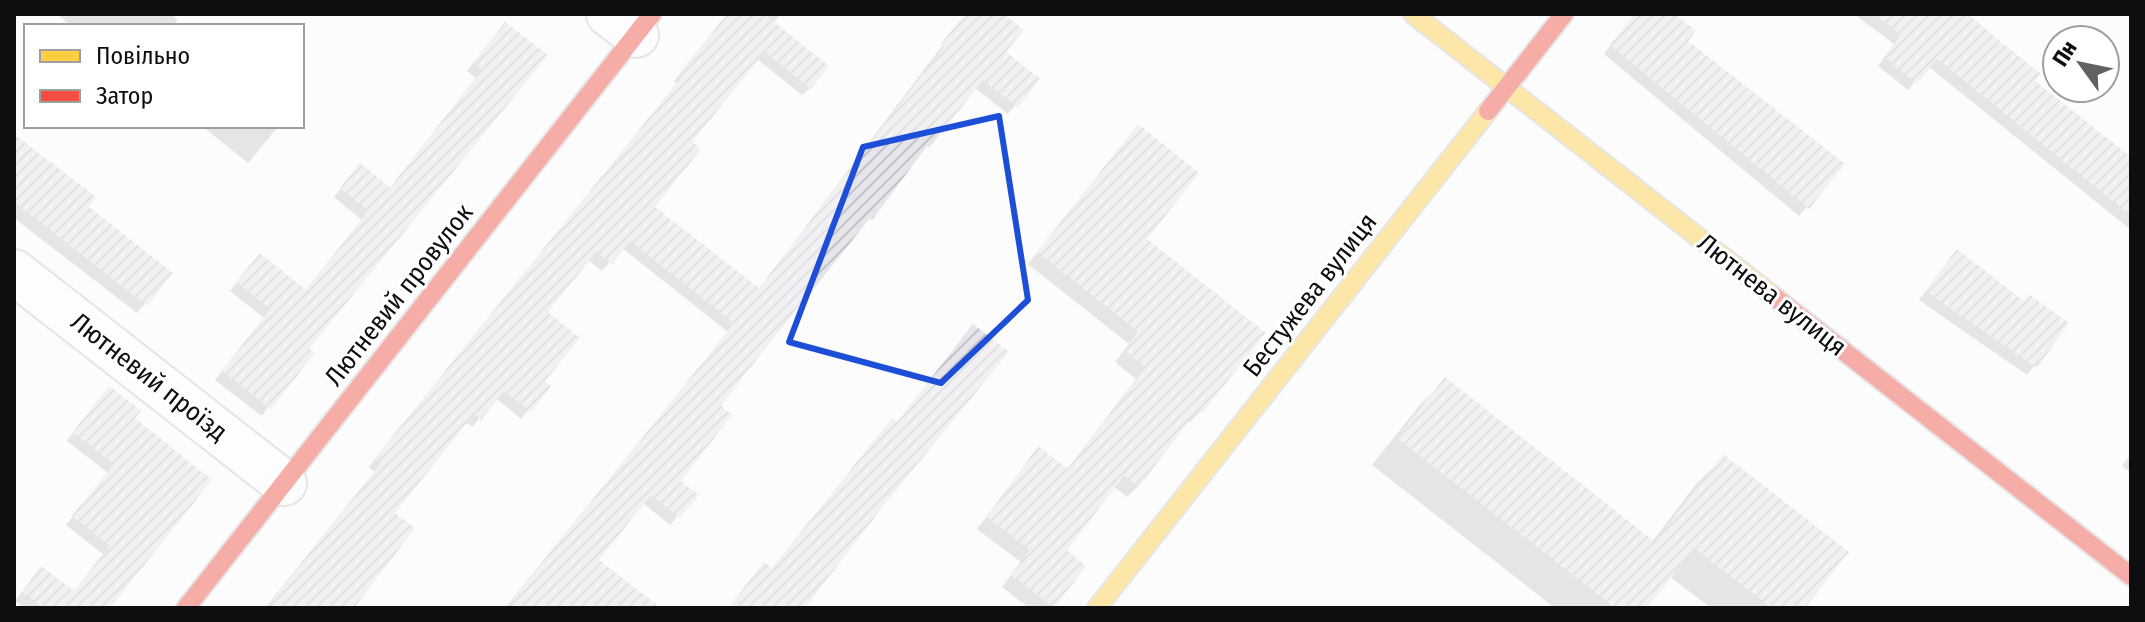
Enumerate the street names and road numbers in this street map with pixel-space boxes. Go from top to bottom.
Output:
street label: Лютневий провулок [318,198,480,392]
street label: Бестужева вулиця [1237,207,1383,383]
street label: Лютнева вулиця [1692,227,1852,363]
street label: Лютневий проїзд [65,306,233,448]

